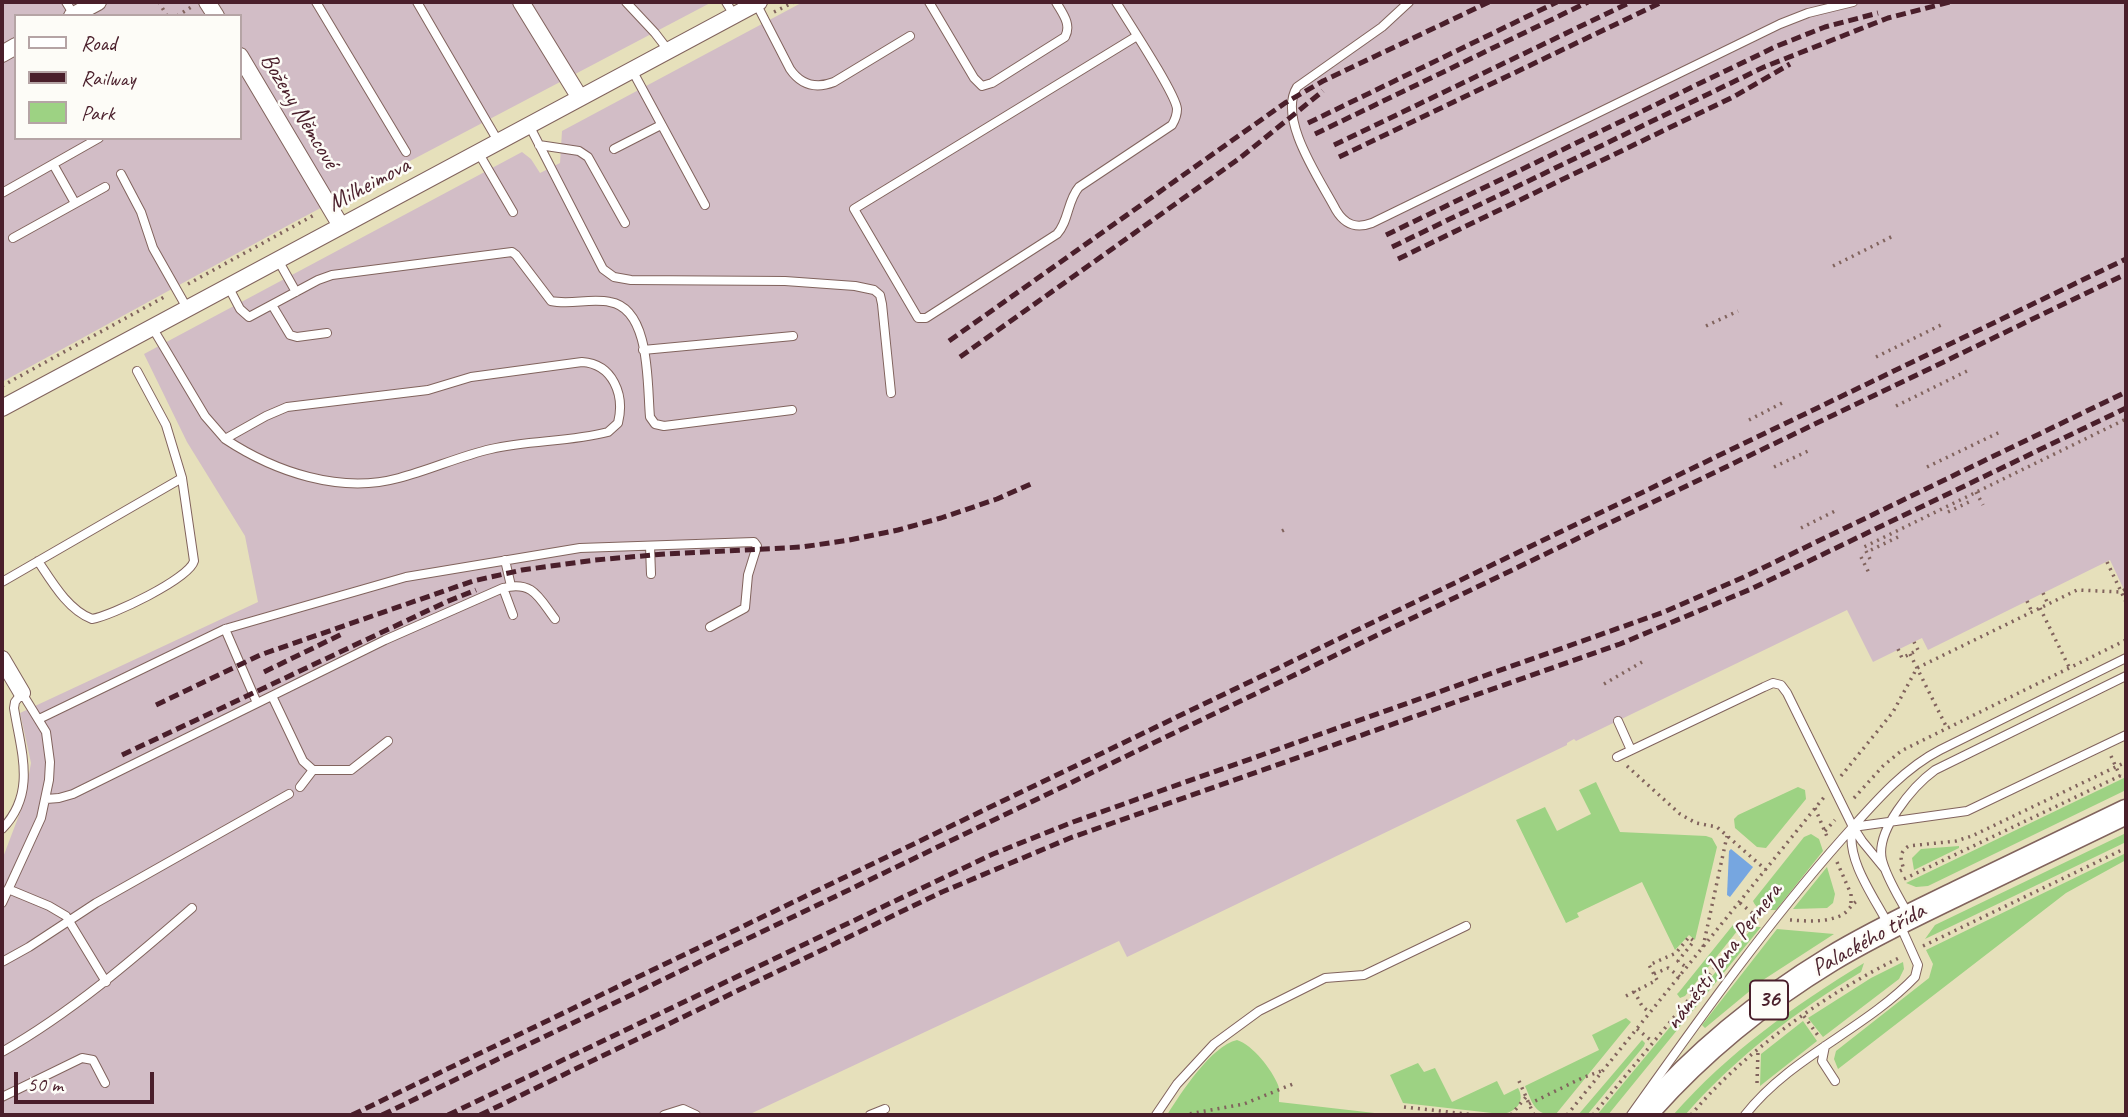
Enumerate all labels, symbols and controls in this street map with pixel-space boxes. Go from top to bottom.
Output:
legend [14,14,242,140]
text: Road [81,30,116,56]
street label: Boženy Němcové [253,48,345,174]
text: Railway [81,65,135,91]
text: Park [81,100,114,126]
street label: Milheimova [323,151,415,219]
street label: náměstí Jana Pernera [1659,878,1789,1036]
street label: Palackého třída [1807,897,1931,983]
road number: 36 [1750,981,1788,1020]
scale bar [18,1058,158,1102]
text: 50 m [27,1071,63,1097]

